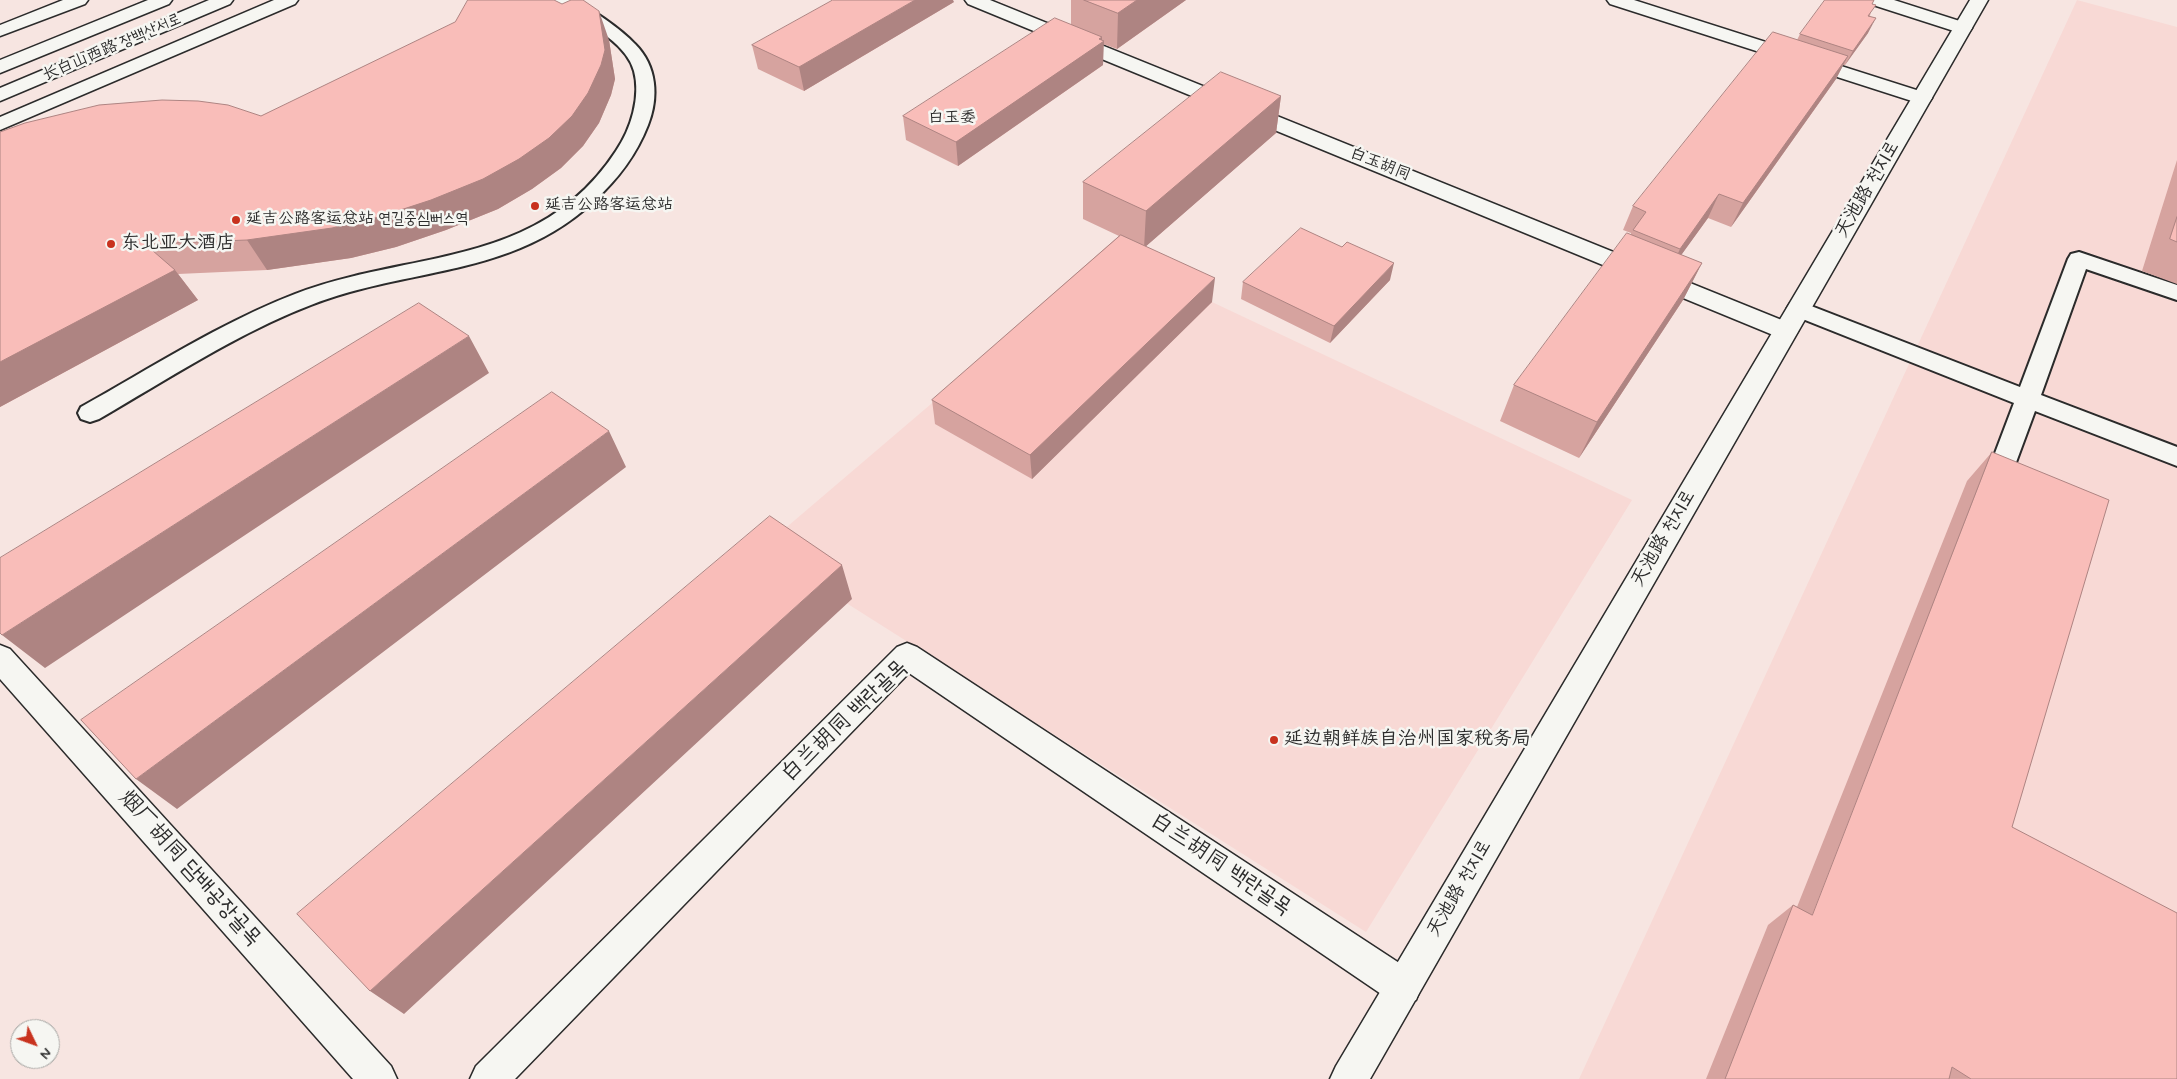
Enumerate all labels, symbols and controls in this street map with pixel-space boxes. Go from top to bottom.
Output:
street label: 长白山西路 장백산서로 [40,10,184,86]
district label: 白玉委 [928,109,976,129]
street label: 天池路 천지로 [1831,138,1905,242]
street label: 白玉胡同 [1347,144,1413,186]
place label: 延吉公路客运总站 [545,196,673,216]
marker: 延吉公路客运总站 [529,200,541,212]
place label: 延吉公路客运总站 연길중심뻐스역 [246,210,468,230]
marker: 延吉公路客运总站 연길중심뻐스역 [230,214,242,226]
place label: 东北亚大酒店 [121,233,235,255]
marker: 东北亚大酒店 [105,238,117,250]
street label: 天池路 천지로 [1627,487,1701,591]
street label: 白兰胡同 백란골목 [777,655,913,789]
place label: 延边朝鲜族自治州国家税务局 [1284,729,1531,751]
marker: 延边朝鲜族自治州国家税务局 [1268,734,1280,746]
street label: 烟厂胡同 담배공장골목 [112,786,266,952]
street label: 白兰胡同 백란골목 [1144,808,1296,922]
street label: 天池路 천지로 [1423,837,1497,941]
north arrow [10,1019,60,1069]
text: N [36,1044,55,1063]

